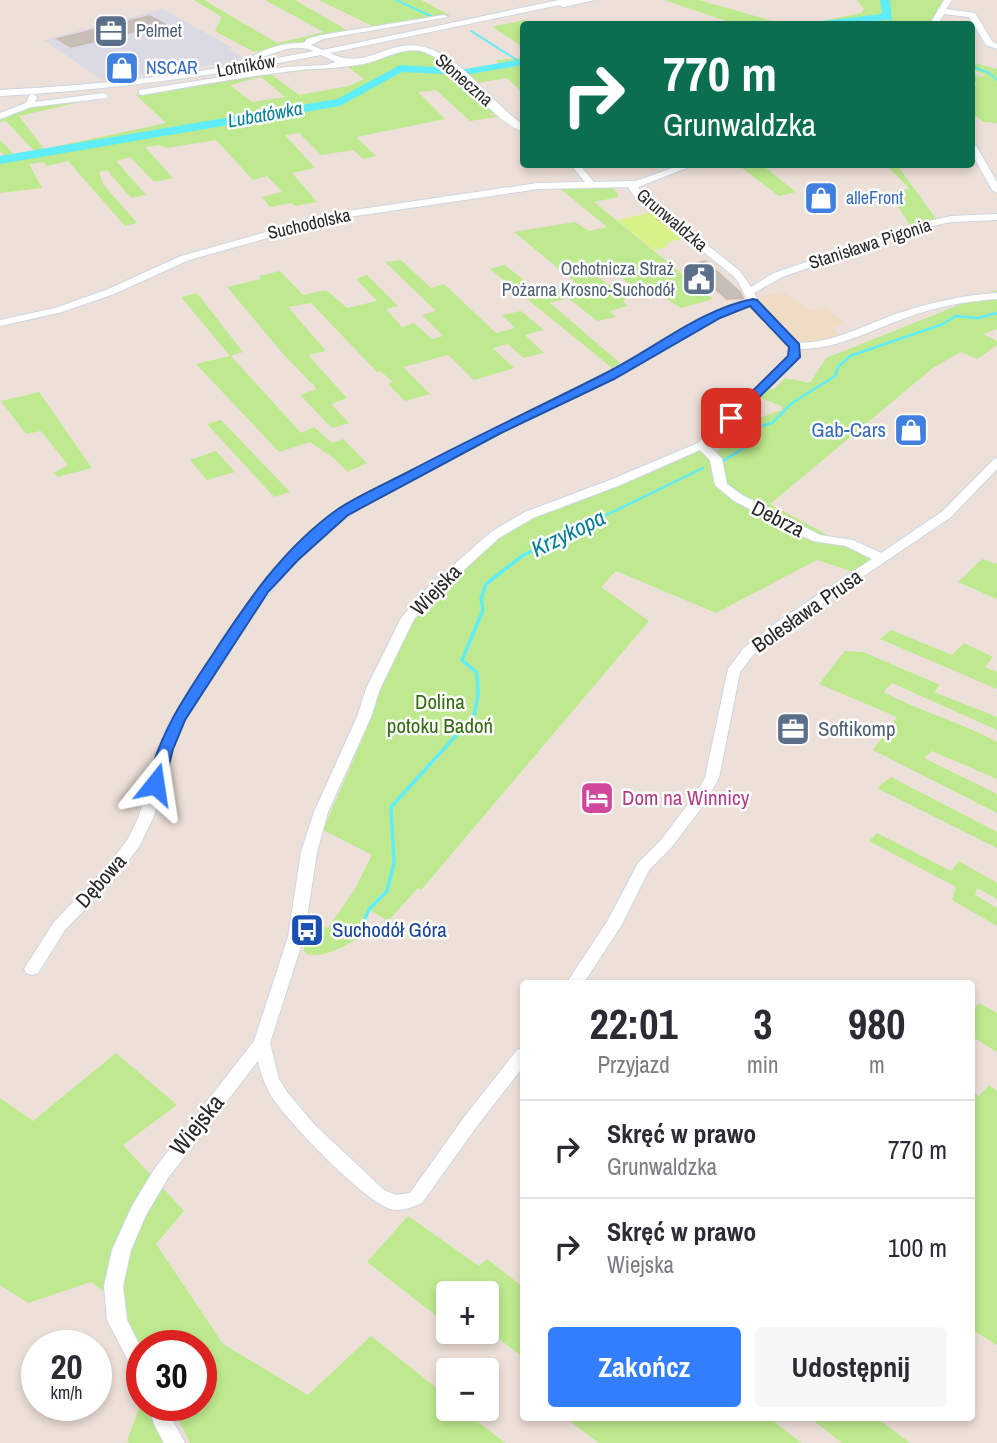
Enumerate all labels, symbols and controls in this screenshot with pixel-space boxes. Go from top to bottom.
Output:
office icon: Pelmet [92,12,130,50]
place label: Pelmet [136,18,182,43]
text: 770 m [663,40,777,106]
street label: Lotników [215,48,278,83]
street label: Słoneczna [430,48,499,112]
shop icon: NSCAR [103,49,141,87]
icon: right [548,49,639,140]
place label: NSCAR [146,55,198,80]
water label: Lubatówka [226,95,305,133]
text: Grunwaldzka [663,103,816,146]
shop icon: alleFront [802,179,840,217]
street label: Grunwaldzka [631,182,713,257]
place label: alleFront [846,185,903,210]
street label: Suchodolska [265,202,353,245]
street label: Stanisława Pigonia [806,212,934,275]
place label: Ochotnicza Straż Pożarna Krosno-Suchodół [502,256,675,302]
public building icon: Ochotnicza Straż Pożarna Krosno-Suchodół [680,260,718,298]
pin [701,388,761,448]
icon: arrive [712,399,750,437]
shop icon: Gab-Cars [892,411,930,449]
place label: Gab-Cars [811,415,886,444]
street label: Debrza [747,493,810,544]
water label: Krzykopa [526,501,610,564]
street label: Wiejska [404,557,468,622]
street label: Bolesława Prusa [746,562,868,659]
park label: Dolina potoku Badoń [387,687,493,740]
office icon: Softikomp [774,710,812,748]
place label: Softikomp [818,714,896,743]
position arrow [118,747,192,821]
hotel icon: Dom na Winnicy [578,779,616,817]
place label: Dom na Winnicy [622,783,750,812]
street label: Dębowa [69,847,133,914]
bus stop icon: Suchodół Góra [288,911,326,949]
place label: Suchodół Góra [332,915,447,944]
text: 22:01 [590,996,678,1052]
text: 3 [753,996,772,1052]
text: 980 [848,996,906,1052]
text: Przyjazd [597,1049,670,1080]
text: min [747,1049,779,1080]
text: m [869,1049,885,1080]
street label: Wiejska [162,1087,231,1162]
text: Skręć w prawo [607,1116,756,1151]
icon: right [548,1130,586,1168]
text: 770 m [888,1132,947,1167]
text: Grunwaldzka [607,1151,717,1182]
text: Skręć w prawo [607,1214,756,1249]
icon: right [548,1228,586,1266]
text: 100 m [888,1230,947,1265]
text: Wiejska [607,1249,674,1280]
map controls [436,1281,499,1421]
button: + [436,1281,499,1344]
button: Zakończ [548,1327,741,1407]
button: Udostępnij [755,1327,947,1407]
speed limit sign: 30 [126,1330,217,1421]
text: 20 [51,1343,82,1390]
button: − [436,1358,499,1421]
text: km/h [51,1380,83,1405]

